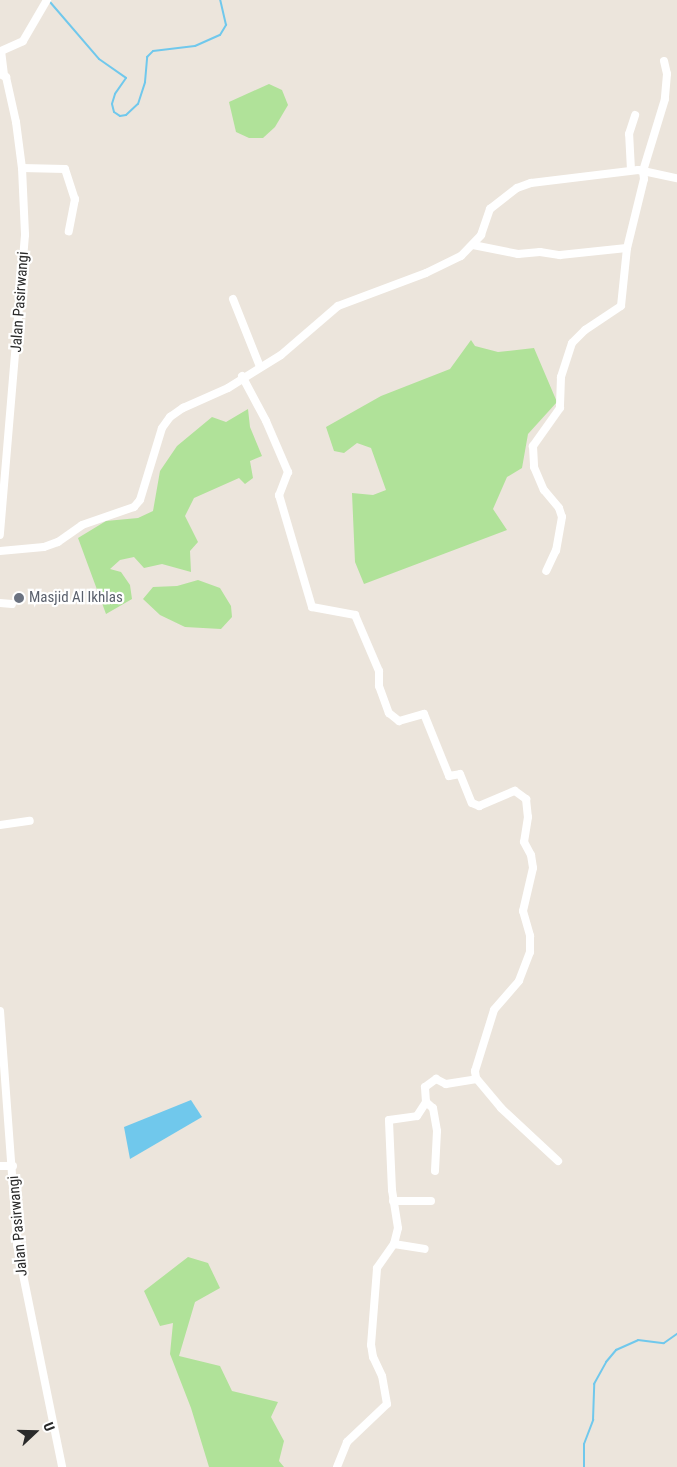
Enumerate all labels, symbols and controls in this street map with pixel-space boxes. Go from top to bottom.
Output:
street label: Jalan Pasirwangi [7,251,33,353]
place label: Masjid Al Ikhlas [29,589,123,607]
marker: Masjid Al Ikhlas [13,592,25,604]
street label: Jalan Pasirwangi [5,1175,31,1277]
north arrow [10,1407,60,1457]
text: U [40,1420,58,1433]

